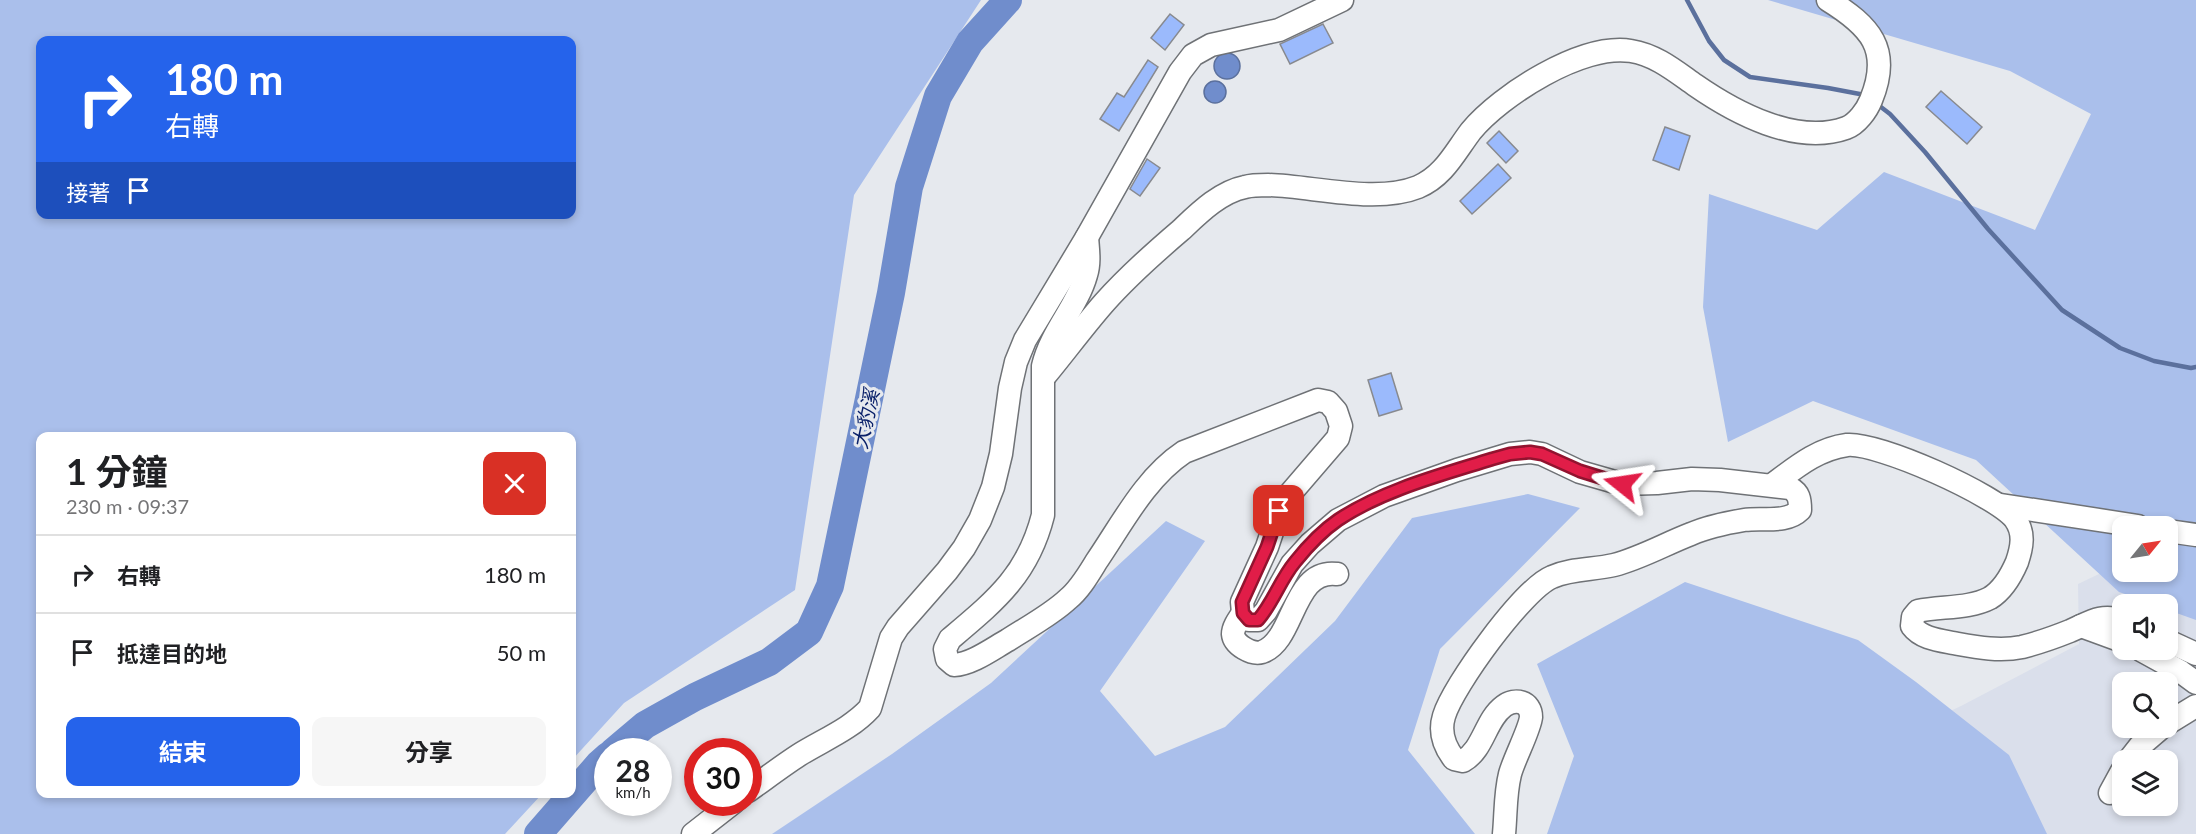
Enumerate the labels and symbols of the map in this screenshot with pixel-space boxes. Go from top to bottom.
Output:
water label: 大豹溪 [847,384,884,451]
position arrow [1590,452,1654,516]
pin [1253,485,1304,536]
north arrow [2112,516,2178,582]
speed limit sign: 30 [684,738,762,816]

